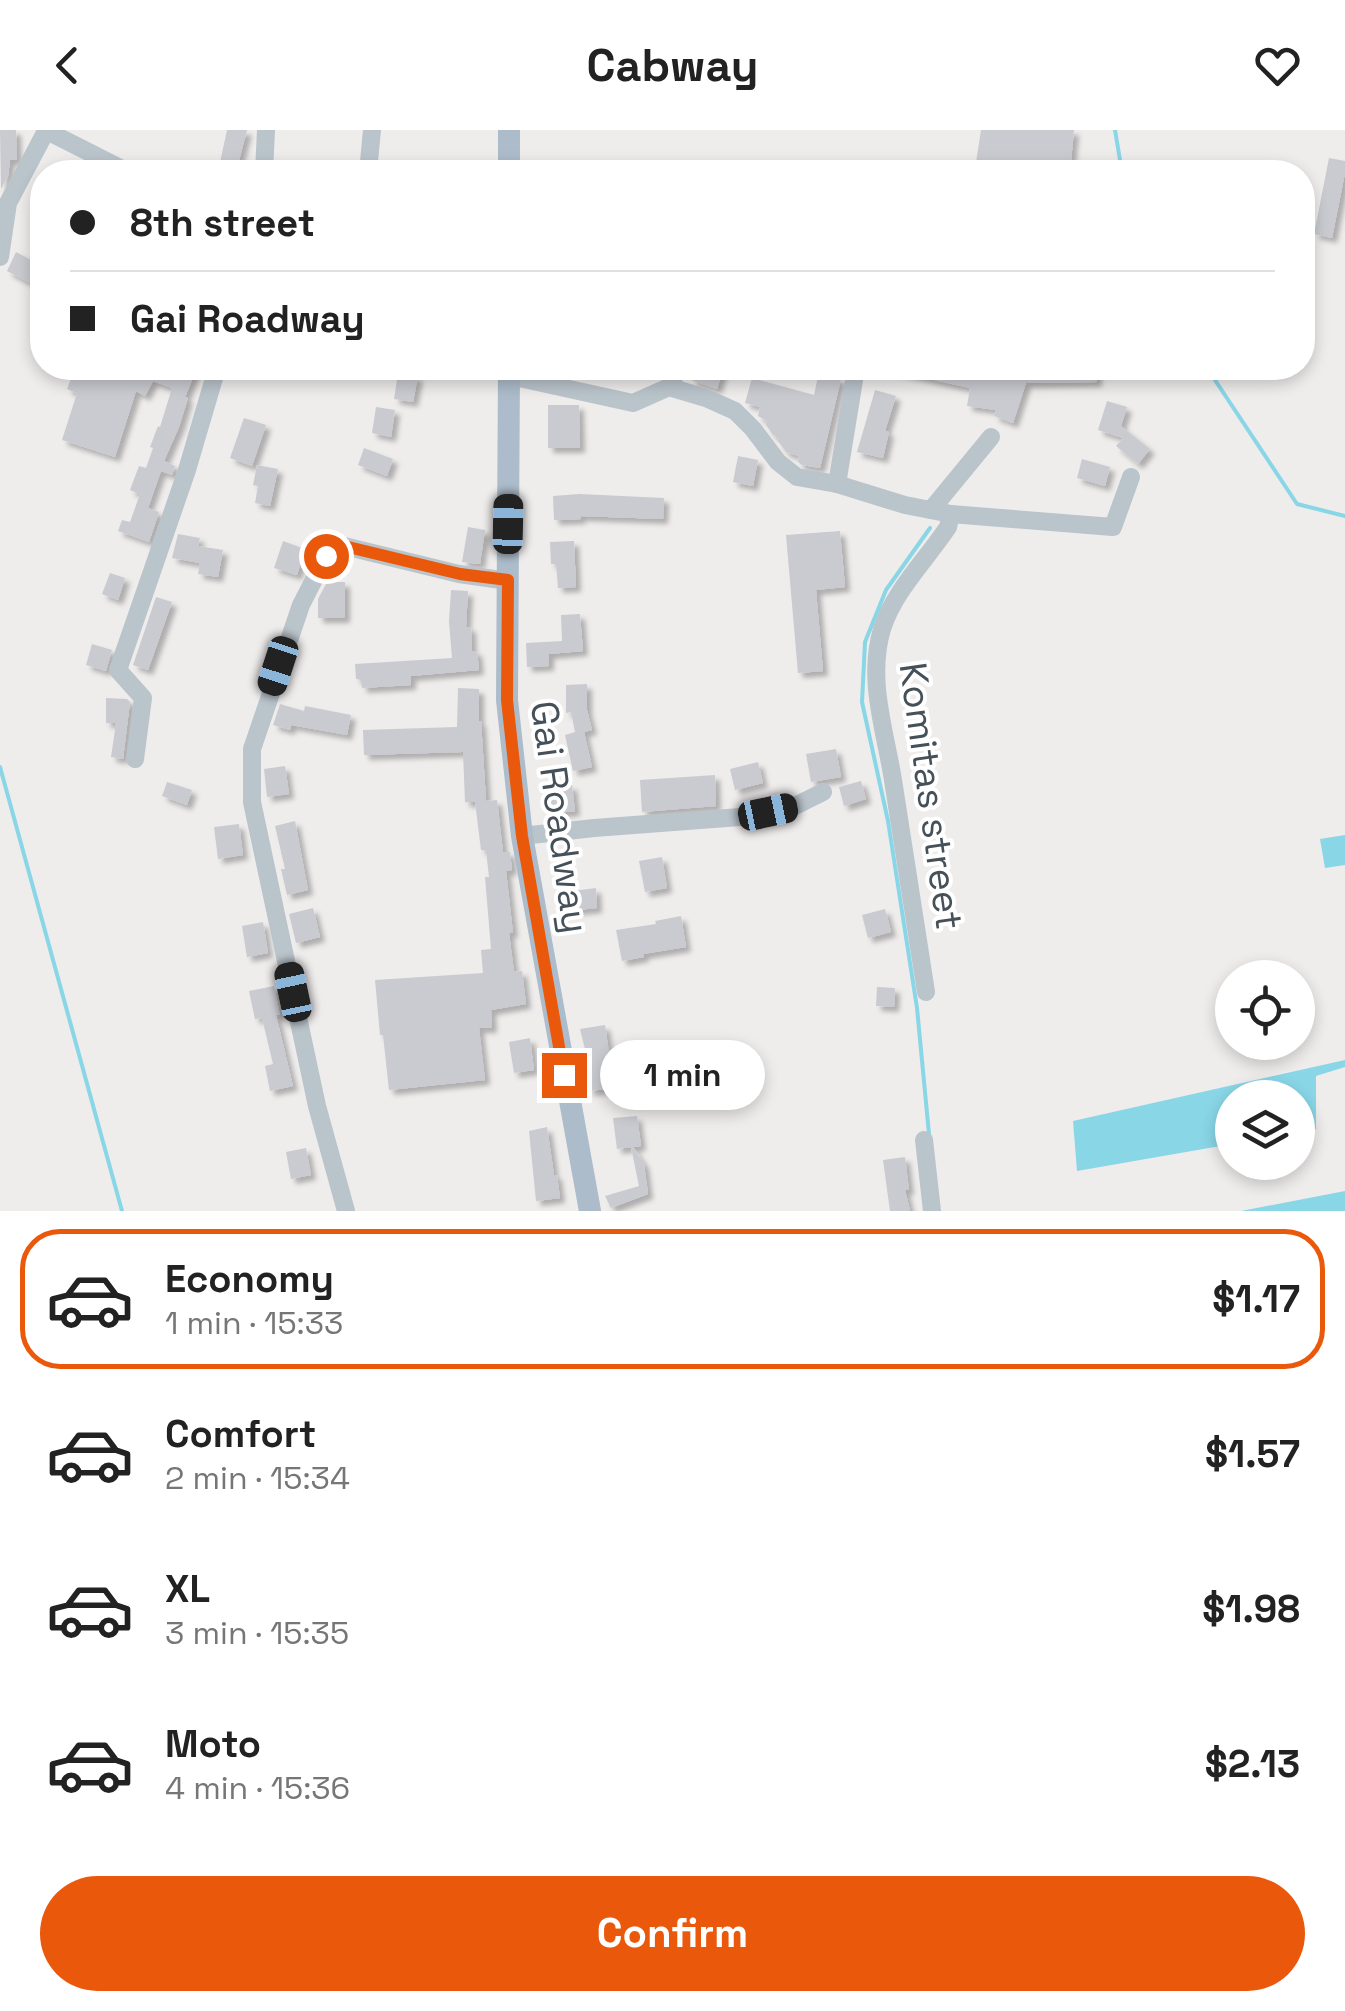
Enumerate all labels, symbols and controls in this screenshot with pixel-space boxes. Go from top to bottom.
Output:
text: Cabway [587,37,759,94]
icon: back [40,38,95,93]
icon: heart [1250,38,1305,93]
text: 8th street [130,199,315,247]
text: Gai Roadway [130,295,365,343]
car [492,494,524,554]
route start [304,534,349,579]
car [254,633,302,699]
street label: Komitas street [889,659,973,933]
street label: Gai Roadway [520,698,600,936]
car [736,791,800,833]
car [272,960,314,1024]
map controls [1215,960,1315,1180]
button: locate [1215,960,1315,1060]
callout: 1 min [599,1040,764,1110]
route end [542,1053,587,1098]
text: 1 min [643,1055,722,1095]
button: layers [1215,1080,1315,1180]
icon: car [45,1254,135,1344]
text: Economy [165,1255,334,1303]
text: $1.17 [1212,1275,1300,1323]
text: 1 min · 15:33 [165,1303,343,1343]
icon: car [45,1409,135,1499]
text: Comfort [165,1410,316,1458]
text: $1.57 [1205,1430,1300,1478]
text: 2 min · 15:34 [165,1458,350,1498]
icon: car [45,1564,135,1654]
text: XL [165,1565,210,1613]
text: $1.98 [1202,1585,1300,1633]
text: 3 min · 15:35 [165,1613,349,1653]
icon: car [45,1719,135,1809]
text: Moto [165,1720,261,1768]
text: $2.13 [1205,1740,1300,1788]
text: 4 min · 15:36 [165,1768,350,1808]
button: Confirm [40,1876,1305,1991]

